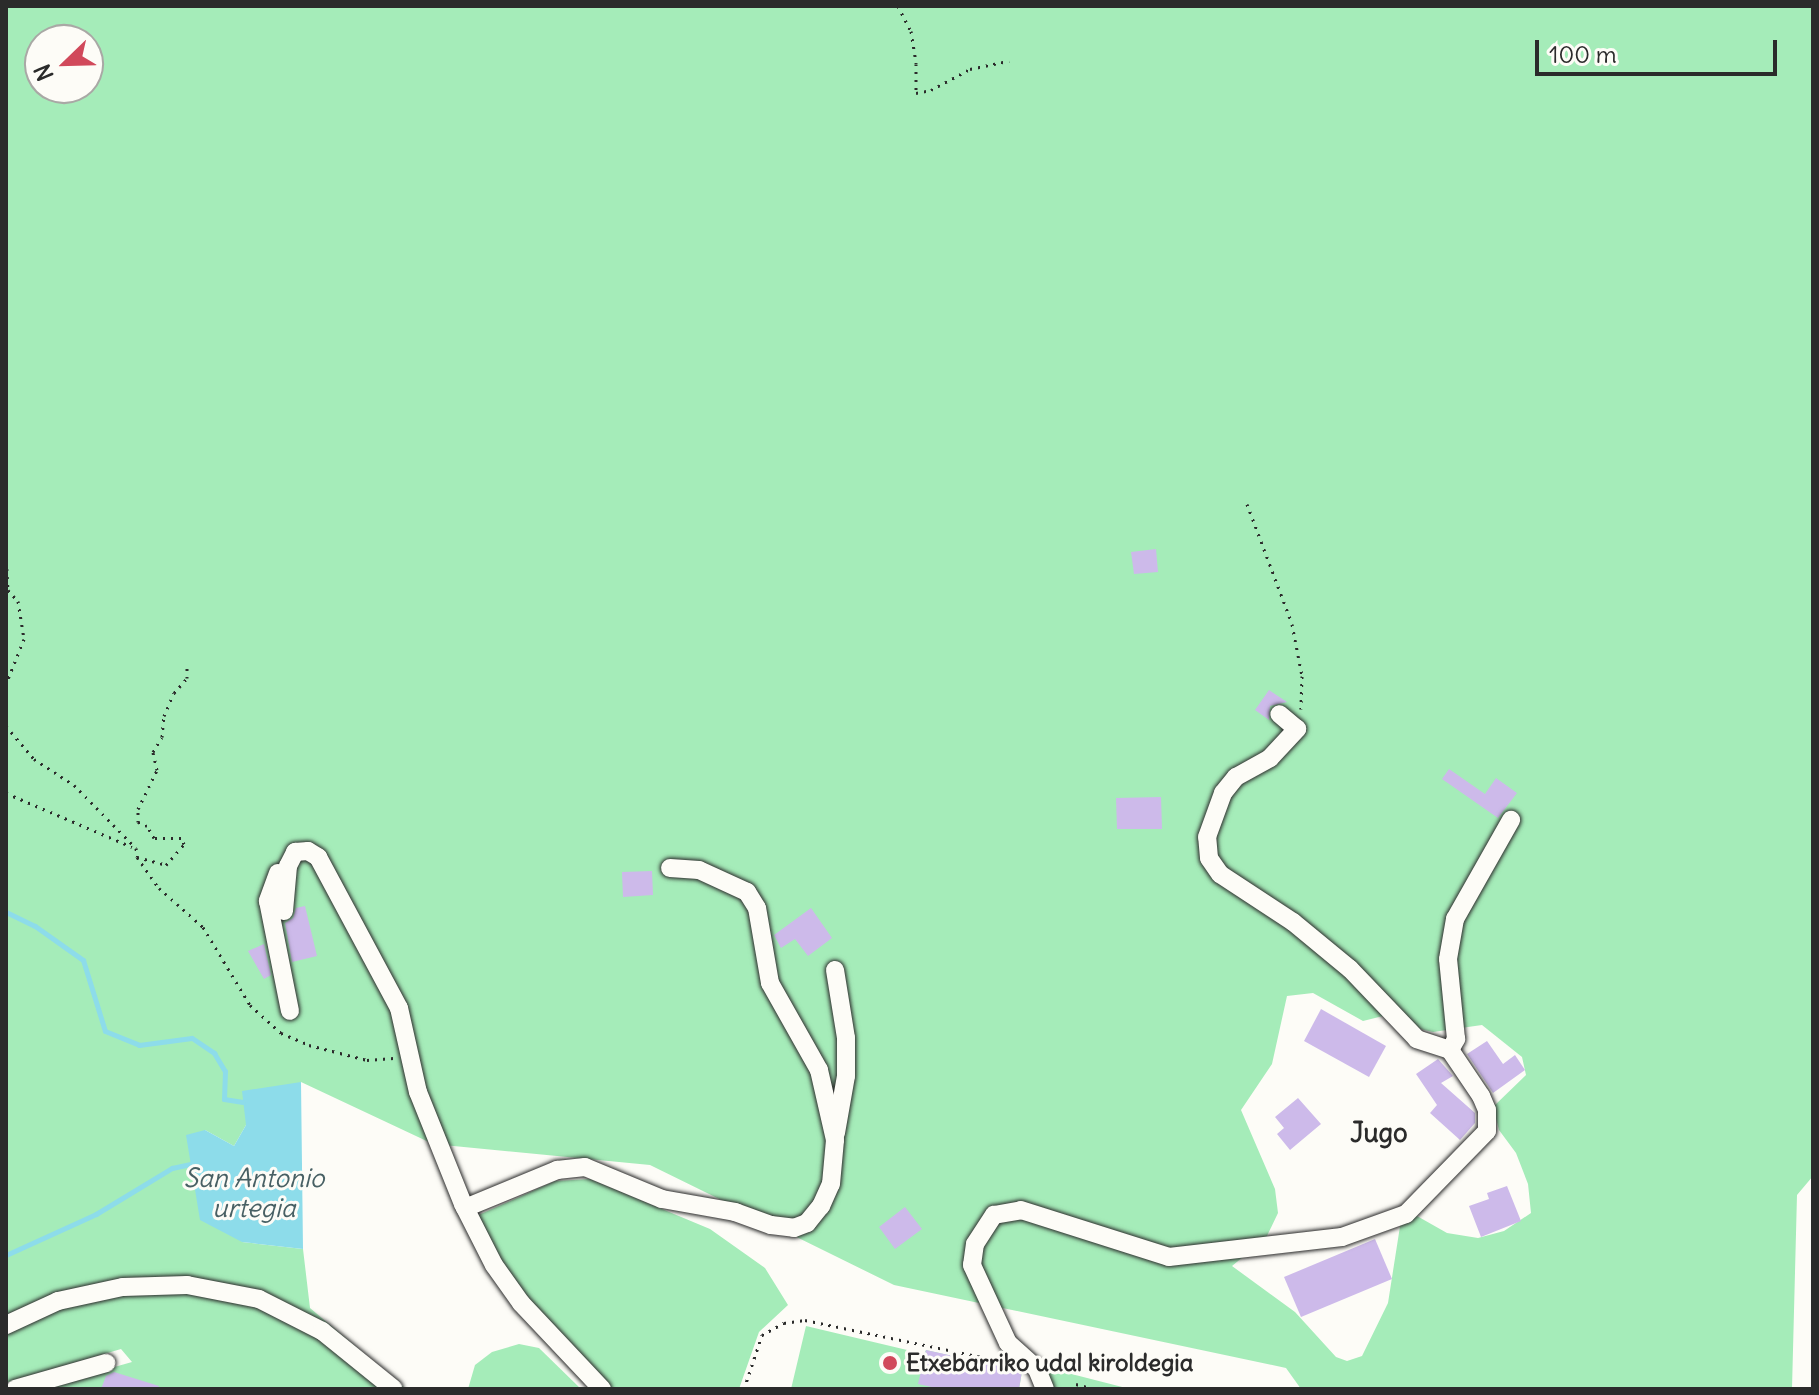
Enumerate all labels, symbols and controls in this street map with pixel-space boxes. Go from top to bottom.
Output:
north arrow [24,24,104,104]
scale bar [1539,24,1781,74]
text: 100 m [1549,39,1617,69]
text: N [28,60,60,85]
district label: Jugo [1350,1117,1408,1149]
water label: San Antonio urtegia [184,1162,324,1224]
place label: Etxebarriko udal kiroldegia [906,1349,1193,1377]
marker: Etxebarriko udal kiroldegia [881,1354,899,1372]

